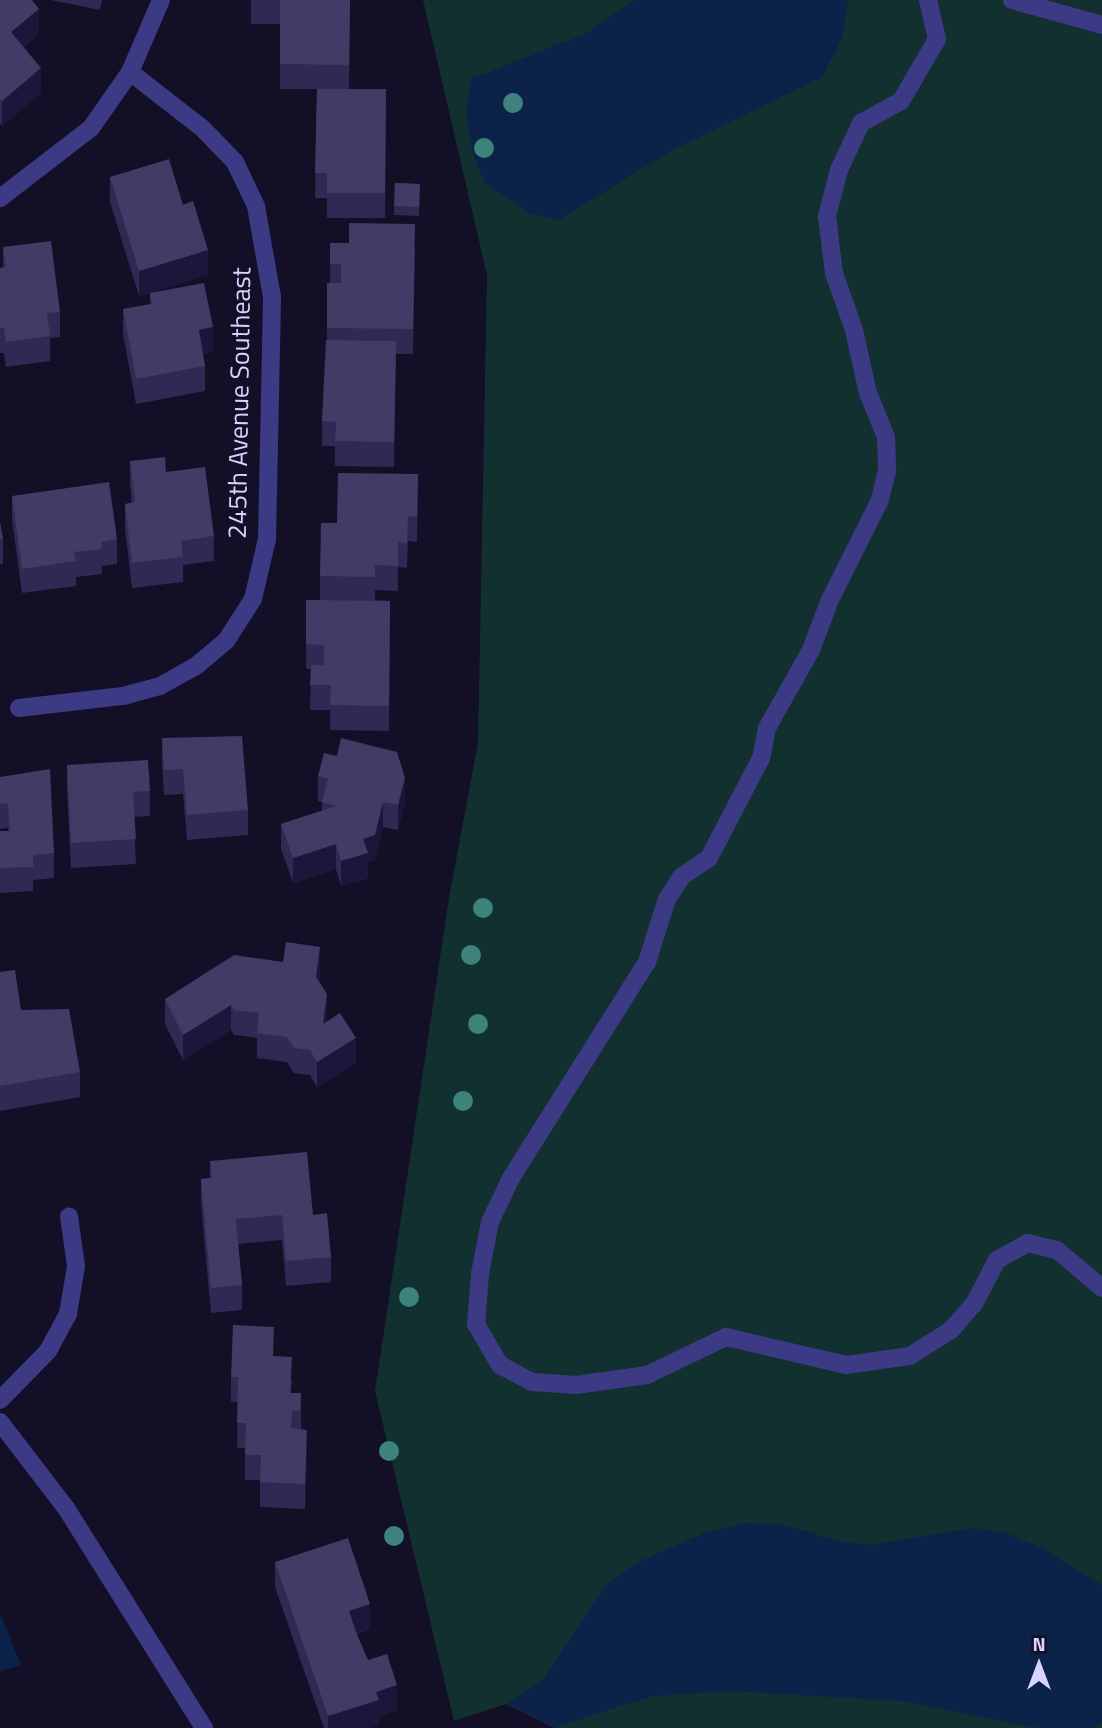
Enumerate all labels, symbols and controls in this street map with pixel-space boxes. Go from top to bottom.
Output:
street label: 245th Avenue Southeast [221,267,257,539]
text: N [1032,1629,1046,1658]
north arrow [1004,1630,1074,1700]

